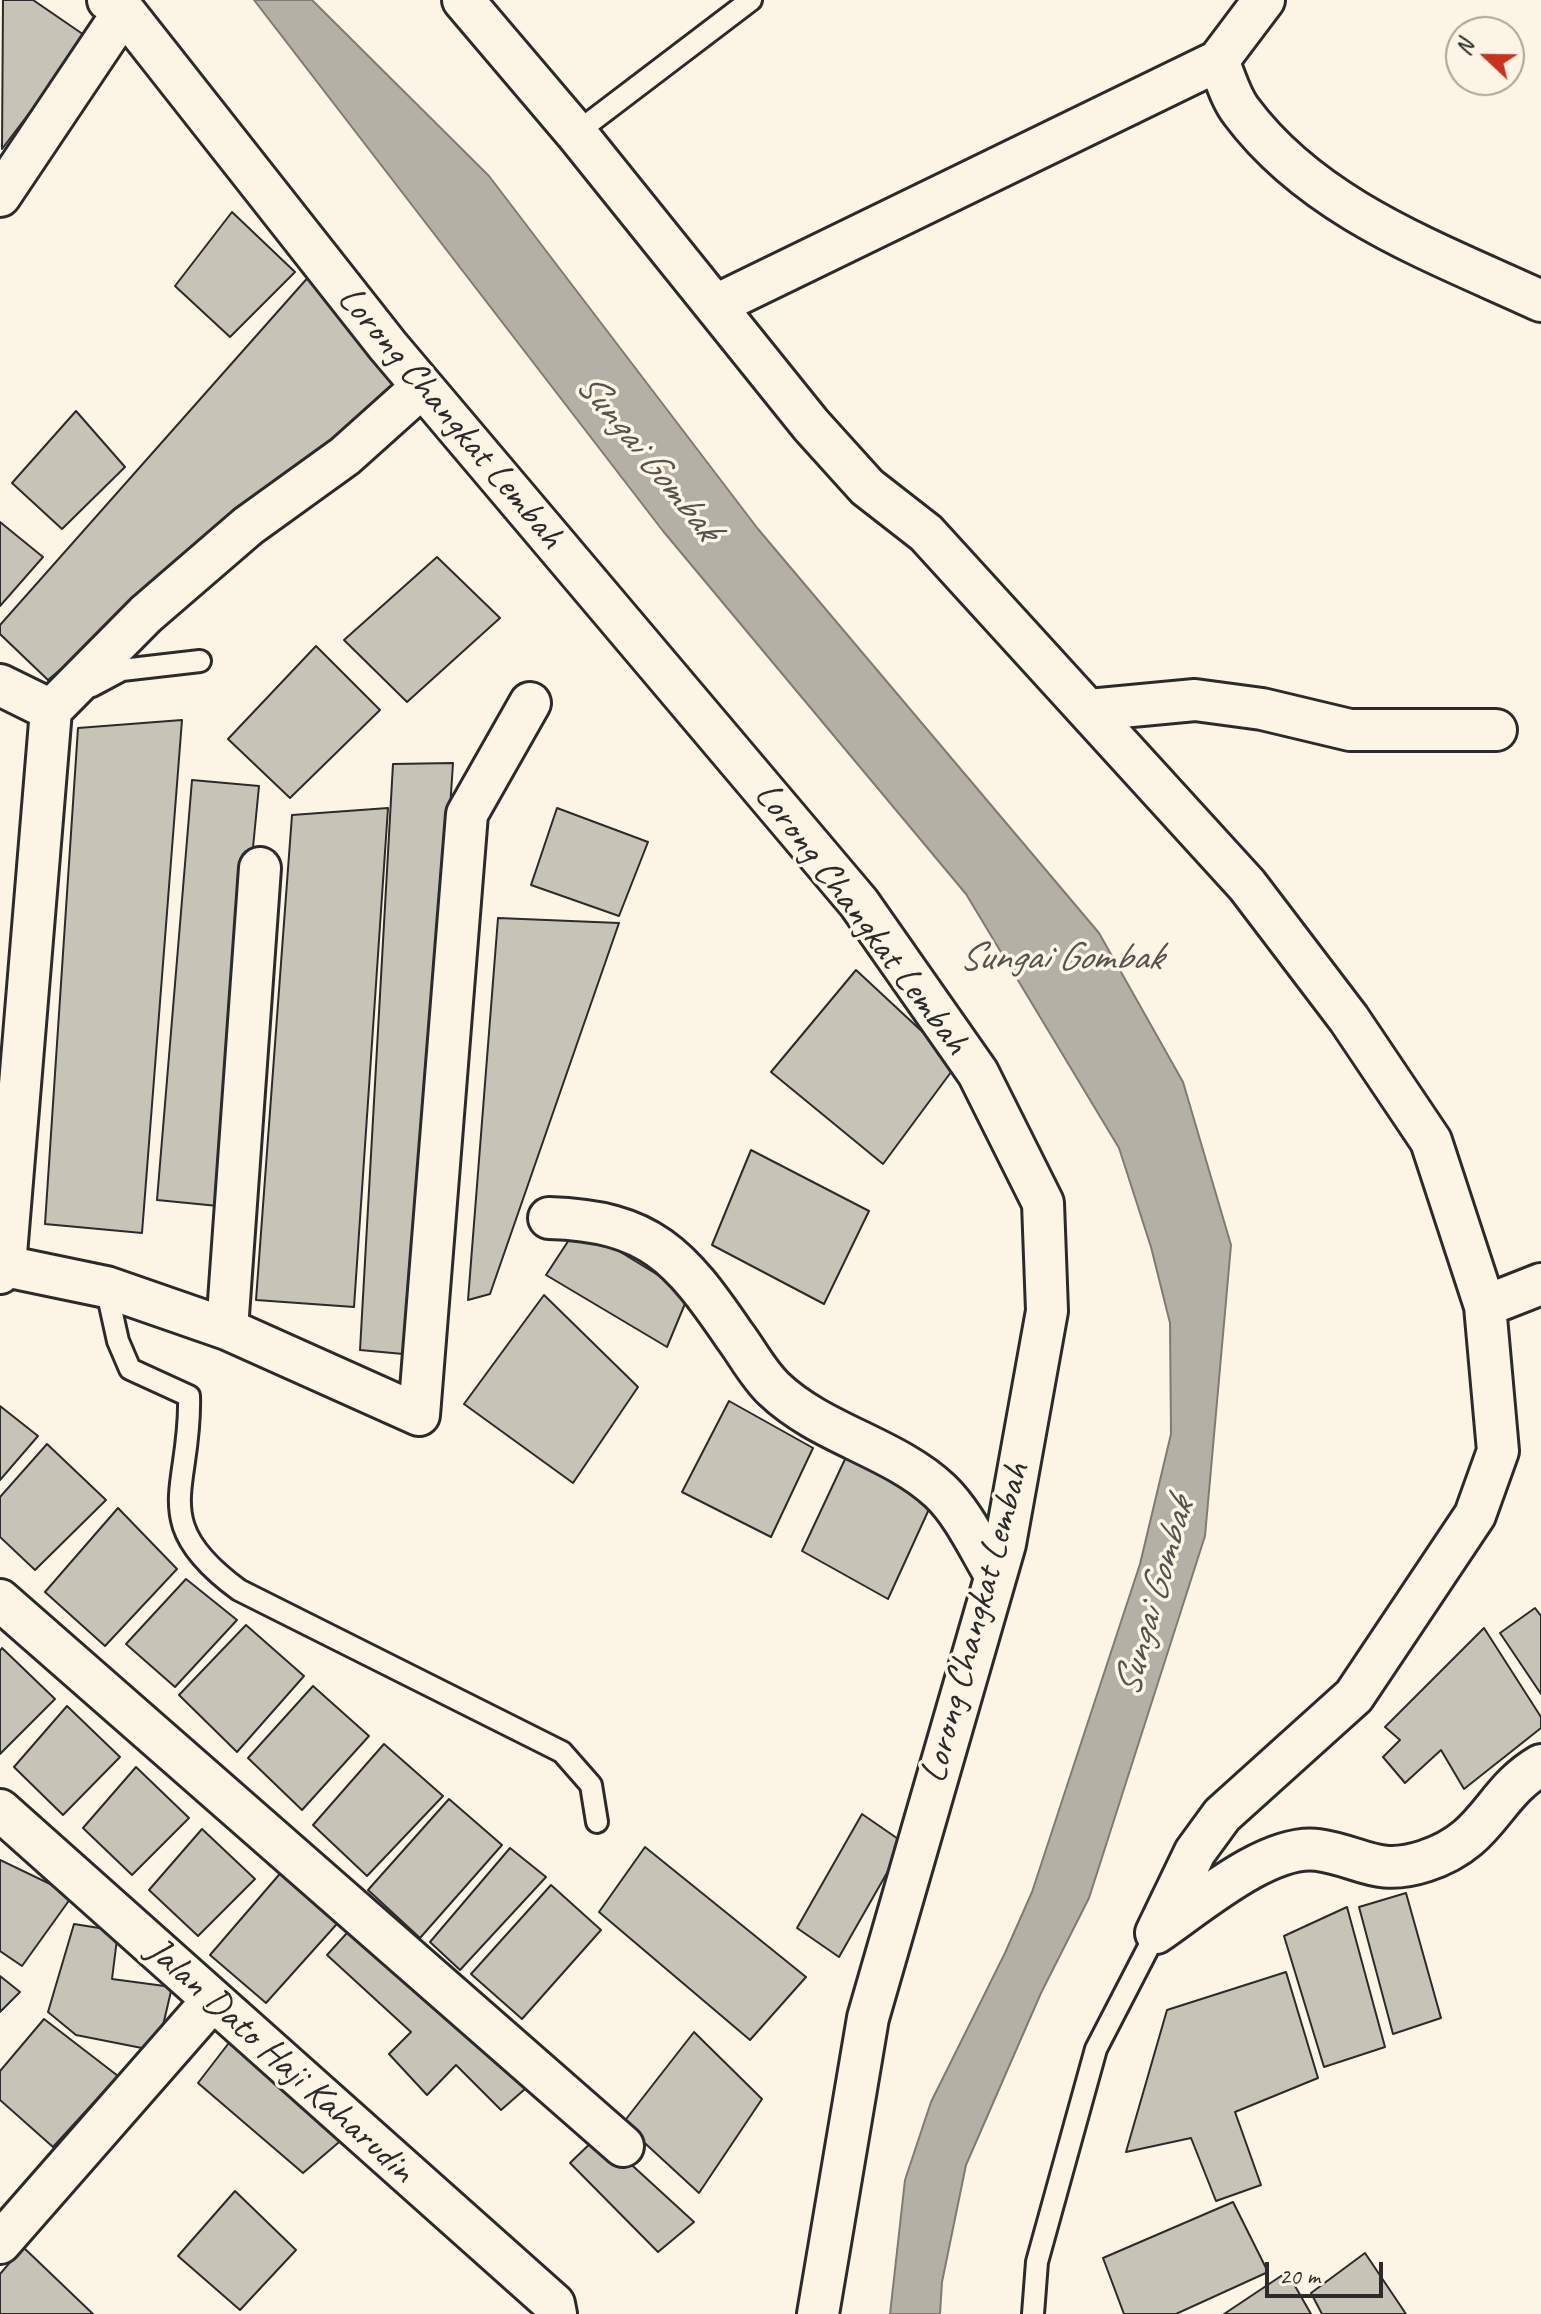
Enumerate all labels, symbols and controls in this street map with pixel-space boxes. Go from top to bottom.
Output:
north arrow [1445,16,1525,96]
text: N [1449,36,1480,59]
street label: Lorong Changkat Lembah [327,277,573,559]
water label: Sungai Gombak [565,363,729,551]
street label: Lorong Changkat Lembah [744,774,978,1064]
water label: Sungai Gombak [959,935,1161,983]
street label: Lorong Changkat Lembah [911,1458,1041,1788]
water label: Sungai Gombak [1104,1494,1206,1702]
street label: Jalan Dato Haji Kaharudin [136,1929,424,2193]
scale bar [1269,2246,1387,2296]
text: 20 m [1279,2261,1320,2291]

